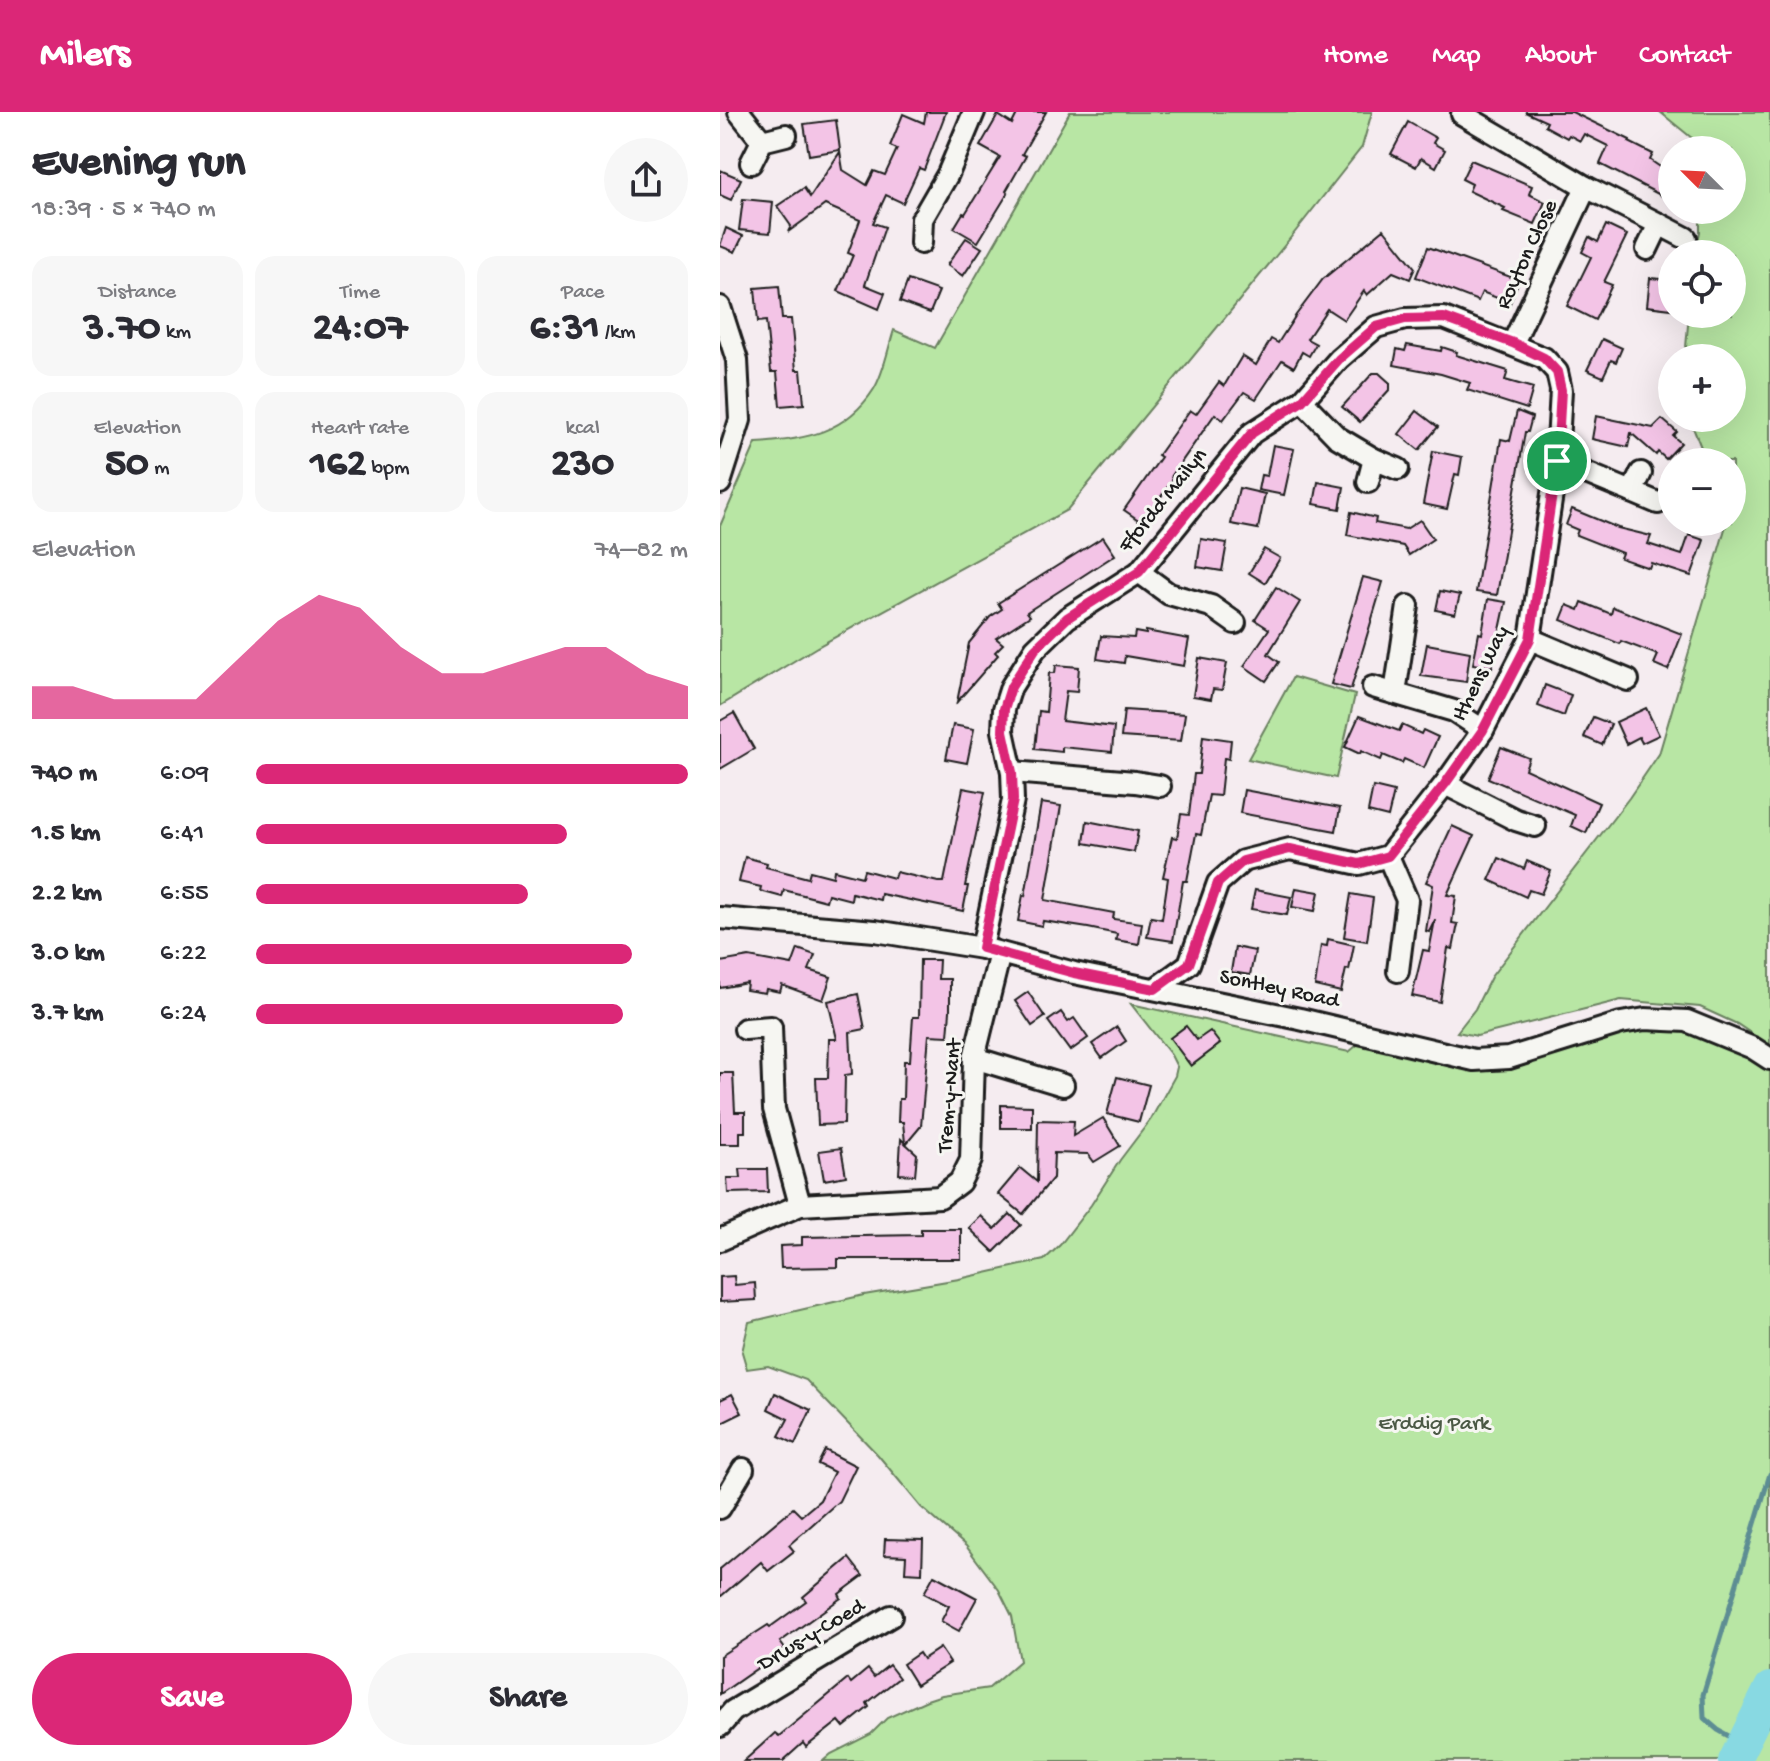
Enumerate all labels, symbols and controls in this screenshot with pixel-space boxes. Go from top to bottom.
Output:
text: Milers [40,34,130,78]
text: Home [1323,40,1388,73]
text: Map [1432,40,1481,73]
text: About [1525,40,1595,73]
text: Contact [1639,40,1730,73]
north arrow [1658,136,1746,224]
map controls [1658,136,1746,536]
button: share [604,138,688,222]
text: Evening run [32,139,245,191]
text: 18:39 · 5 × 740 m [32,195,216,226]
street label: Royton Close [1491,196,1565,314]
button: locate [1658,240,1746,328]
text: Distance [98,280,176,306]
text: Time [340,280,380,306]
text: Pace [561,280,604,306]
text: 3.70 [84,306,160,353]
text: 24:07 [313,306,407,353]
text: 6:31 [530,306,600,353]
text: km [160,320,191,346]
text: /km [600,320,636,346]
button: + [1658,344,1746,432]
text: Elevation [94,416,181,442]
text: Heart rate [311,416,409,442]
text: kcal [565,416,600,442]
pin [1523,427,1591,495]
icon: arrive [1535,439,1579,483]
text: 50 [105,442,149,489]
text: 162 [310,442,366,489]
text: 230 [551,442,614,489]
street label: Ffordd Mailyn [1113,443,1214,559]
button: − [1658,448,1746,536]
text: m [149,456,170,482]
text: bpm [366,456,410,482]
text: Elevation [32,536,135,567]
text: 74–82 m [595,536,688,567]
street label: Ithens Way [1448,622,1516,726]
text: 740 m [32,759,97,790]
text: 6:09 [160,759,209,790]
text: 1.5 km [32,819,101,850]
text: 6:41 [160,819,204,850]
text: 2.2 km [32,879,102,910]
text: 6:55 [160,879,209,910]
text: 3.0 km [32,939,105,970]
text: 6:22 [160,939,207,970]
street label: Sontley Road [1217,965,1343,1016]
text: 3.7 km [32,999,103,1030]
text: 6:24 [160,999,206,1030]
street label: Trem-y-Nant [933,1036,969,1156]
park label: Erddig Park [1378,1412,1492,1438]
street label: Drws-y-Coed [752,1593,872,1679]
button: Save [32,1653,352,1745]
button: Share [368,1653,688,1745]

